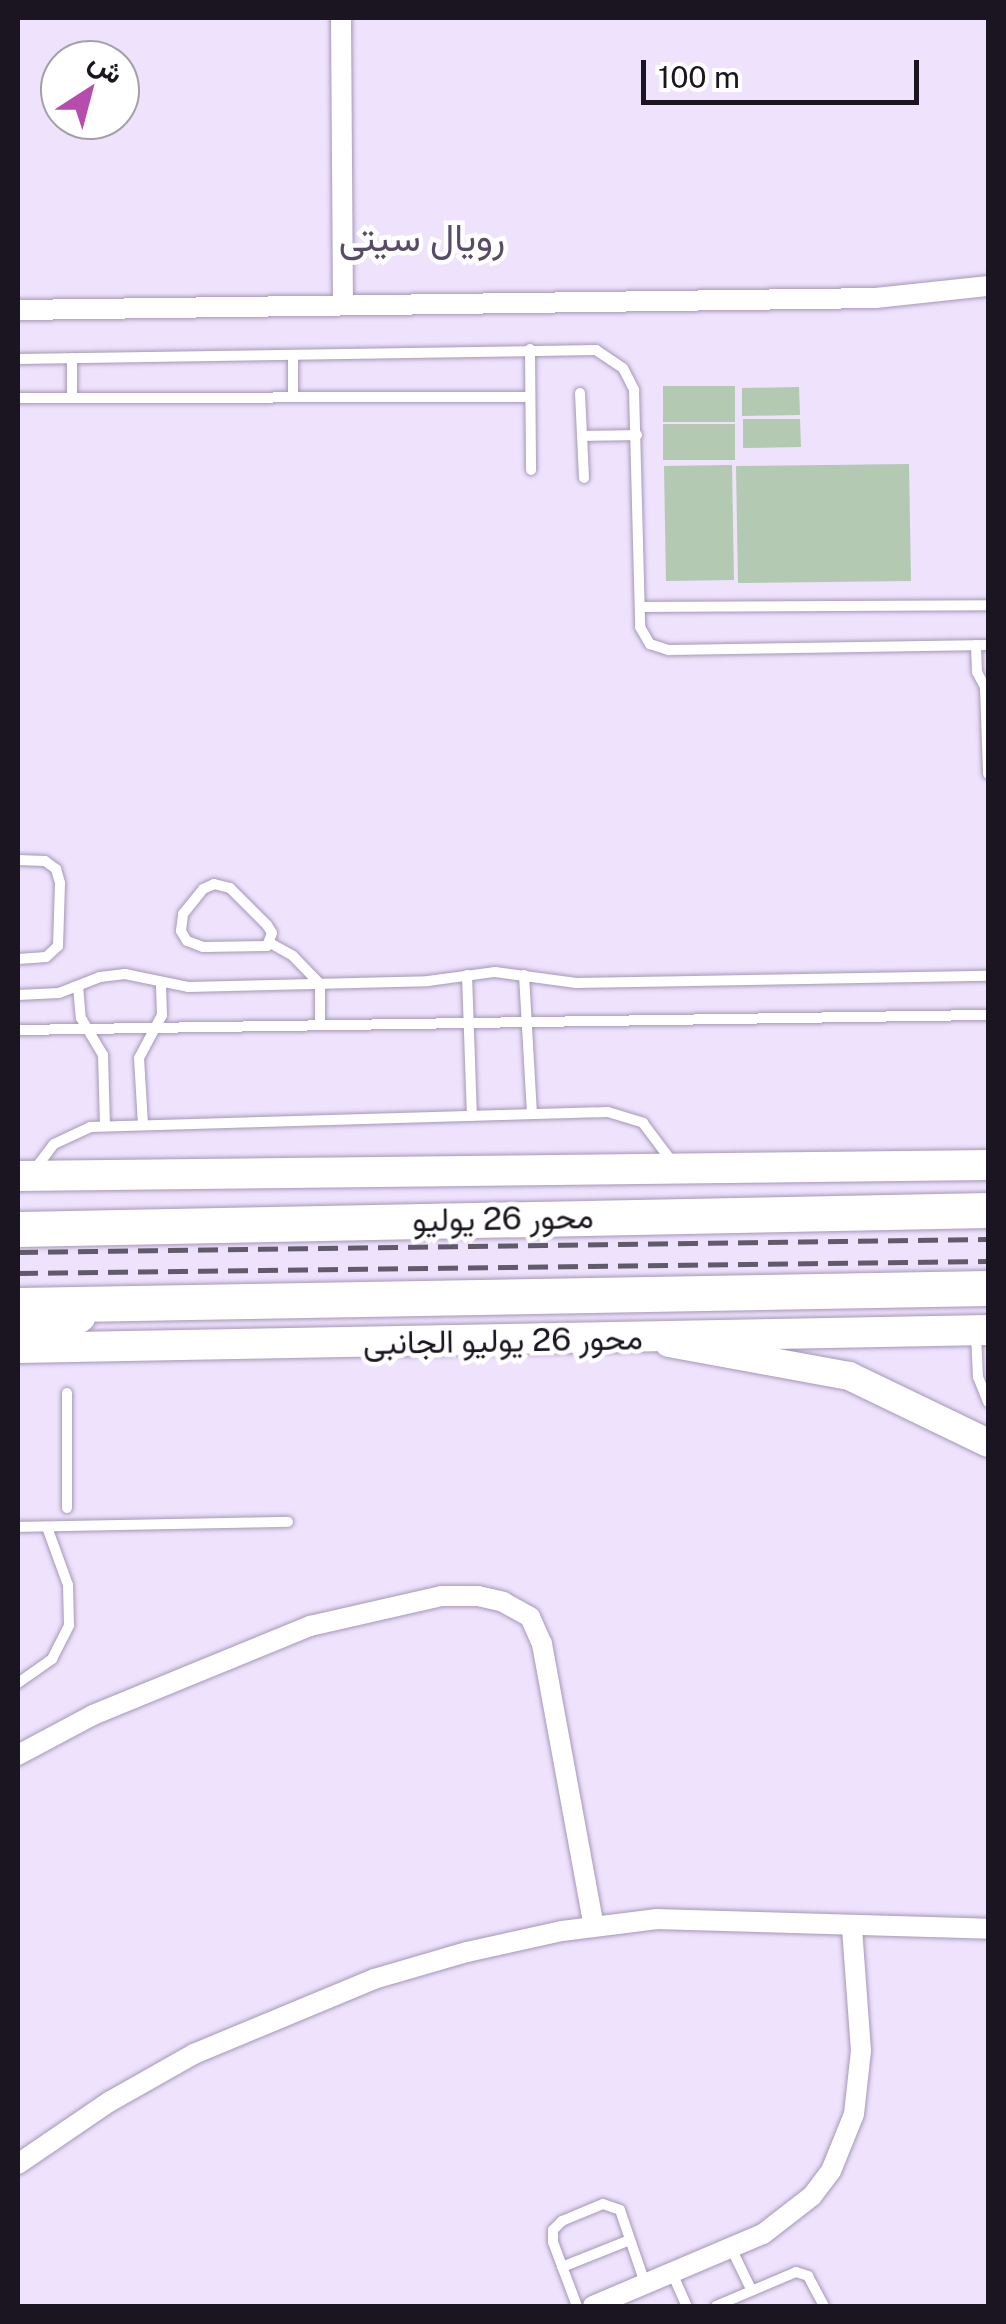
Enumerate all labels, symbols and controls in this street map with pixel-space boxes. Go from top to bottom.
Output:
north arrow [40,40,140,140]
scale bar [646,40,924,102]
text: ش [83,44,130,90]
text: 100 m [658,59,740,95]
district label: رويال سيتى [339,215,505,261]
street label: محور 26 يوليو [412,1198,594,1240]
street label: محور 26 يوليو الجانبى [363,1319,643,1363]

